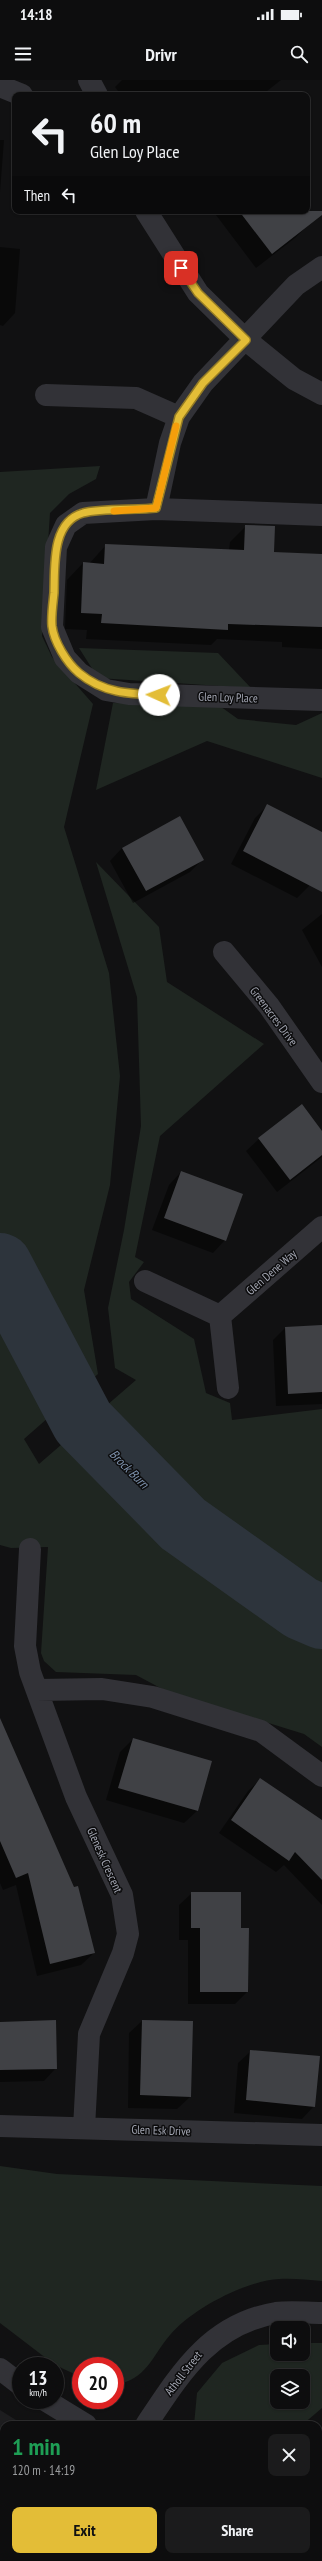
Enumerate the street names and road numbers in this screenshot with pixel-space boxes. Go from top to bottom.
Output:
street label: Glen Loy Place [198,688,258,706]
street label: Greenacres Drive [247,984,301,1048]
street label: Glen Dene Way [243,1246,300,1298]
street label: Glenesk Crescent [84,1825,126,1896]
street label: Glen Esk Drive [131,2121,191,2139]
street label: Atholl Street [161,2347,205,2398]

